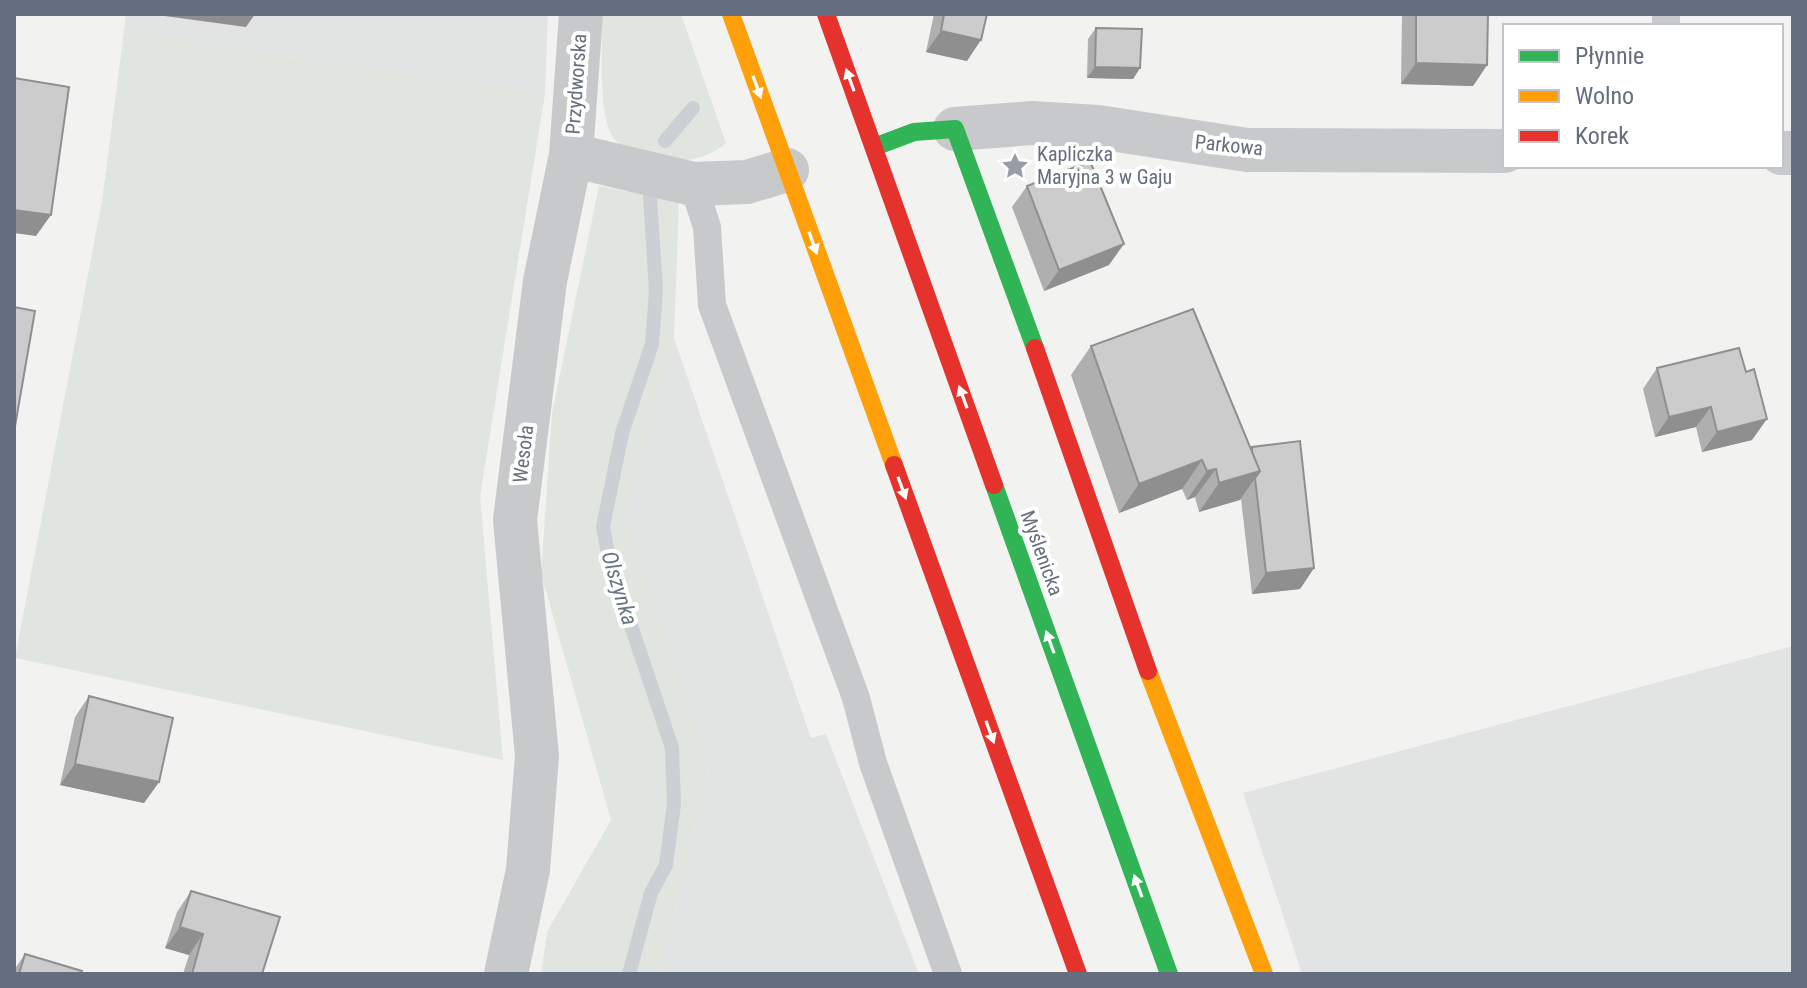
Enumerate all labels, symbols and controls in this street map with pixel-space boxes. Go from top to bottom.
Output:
legend [1503,24,1783,168]
street label: Przydworska [561,33,591,135]
text: Płynnie [1575,42,1644,70]
one-way arrow [843,68,856,92]
one-way arrow [751,76,764,100]
text: Wolno [1575,82,1634,110]
text: Korek [1575,122,1629,150]
street label: Parkowa [1194,129,1264,161]
place label: Kapliczka Maryjna 3 w Gaju [1037,142,1172,189]
place icon: Kapliczka Maryjna 3 w Gaju [1000,151,1030,181]
one-way arrow [808,232,820,256]
one-way arrow [956,384,969,408]
street label: Wesoła [508,424,538,484]
one-way arrow [896,476,909,500]
street label: Myślenicka [1016,507,1068,599]
water label: Olszynka [596,548,643,628]
one-way arrow [1044,629,1056,653]
one-way arrow [984,721,997,745]
one-way arrow [1131,874,1143,898]

